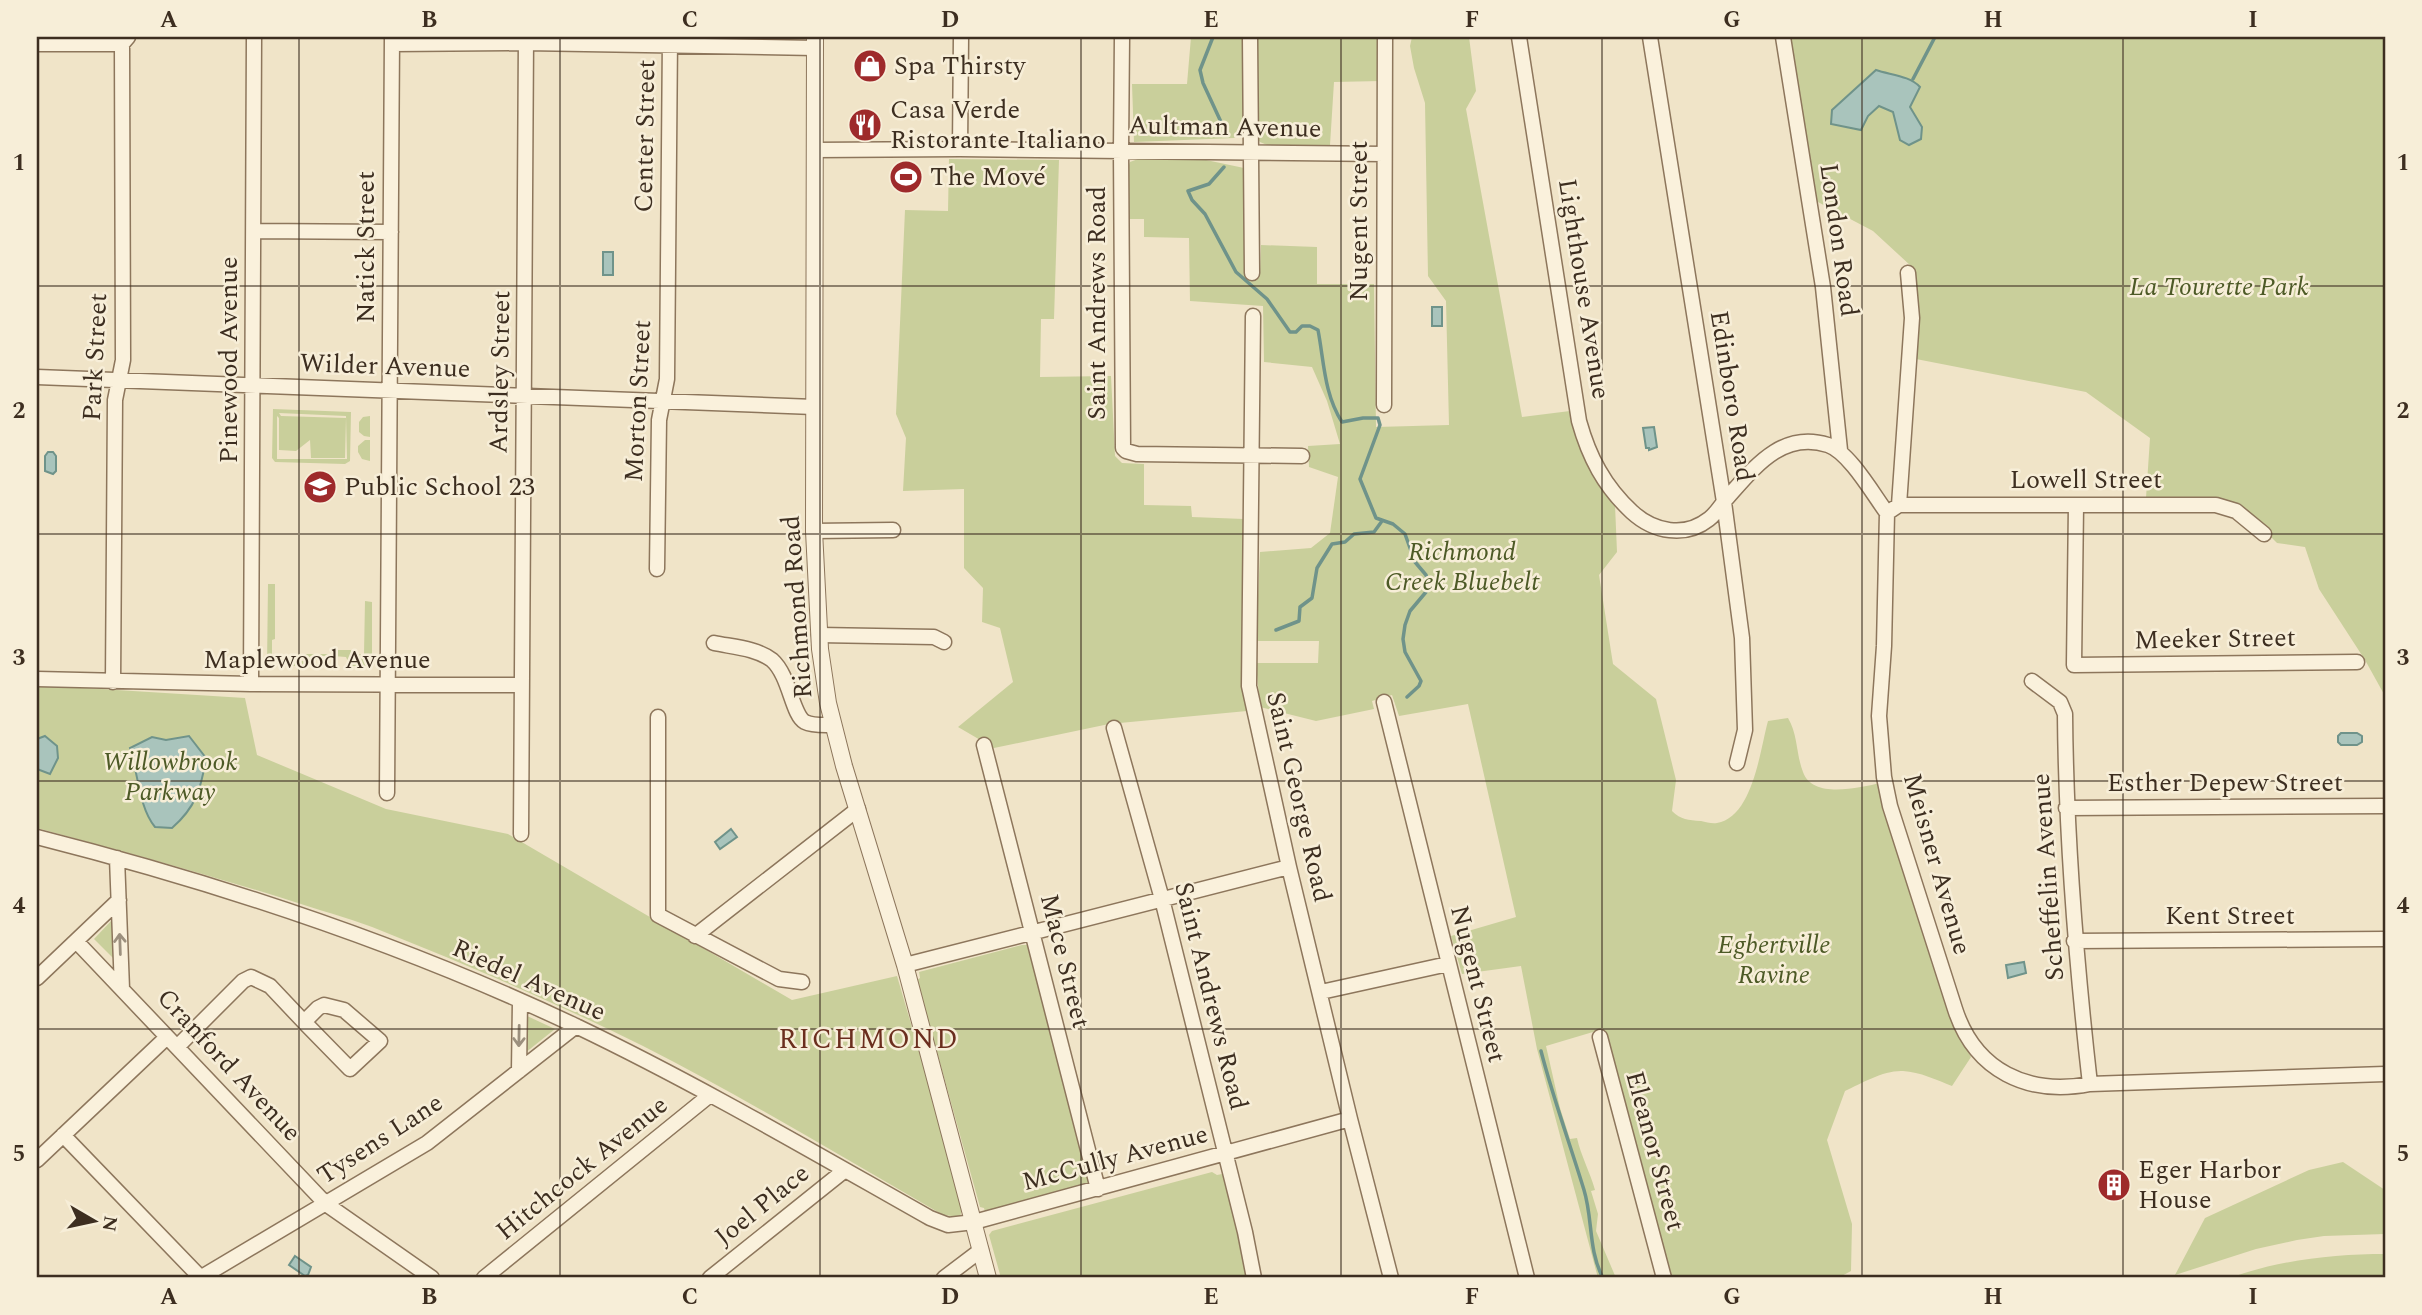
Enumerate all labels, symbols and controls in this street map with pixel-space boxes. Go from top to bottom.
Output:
text: A [160,3,178,38]
text: B [421,3,437,38]
text: C [682,3,698,38]
text: D [941,3,959,38]
text: E [1203,3,1219,38]
text: F [1465,3,1479,38]
text: G [1723,3,1741,38]
text: H [1983,3,2003,38]
text: I [2248,3,2258,38]
place label: Spa Thirsty [894,46,1027,86]
shop icon: Spa Thirsty [851,47,889,85]
street label: Center Street [624,59,666,213]
place label: Casa Verde Ristorante Italiano [890,90,1106,160]
street label: Aultman Avenue [1128,105,1322,149]
restaurant icon: Casa Verde Ristorante Italiano [846,106,884,144]
street label: Nugent Street [1339,141,1379,301]
text: 1 [13,146,25,181]
text: 1 [2397,146,2409,181]
place label: The Mové [930,157,1046,197]
sports icon: The Mové [887,158,925,196]
street label: London Road [1808,161,1870,319]
street label: Natick Street [346,171,386,323]
street label: Lighthouse Avenue [1547,176,1621,402]
street label: Saint Andrews Road [1077,186,1117,420]
street label: Pinewood Avenue [209,256,249,464]
park label: La Tourette Park [2129,267,2309,307]
street label: Ardsley Street [479,290,521,454]
street label: Park Street [72,292,118,422]
street label: Edinboro Road [1699,308,1765,484]
street label: Morton Street [614,319,662,483]
street label: Wilder Avenue [299,343,471,389]
text: 2 [13,394,26,429]
text: 2 [2397,394,2410,429]
street label: Lowell Street [2010,460,2162,500]
place label: Public School 23 [344,467,535,507]
school or university icon: Public School 23 [301,468,339,506]
street label: Richmond Road [771,514,823,700]
park label: Richmond Creek Bluebelt [1385,532,1540,602]
street label: Meeker Street [2134,618,2296,660]
street label: Maplewood Avenue [203,640,431,680]
text: 3 [13,641,26,676]
text: 3 [2397,641,2410,676]
street label: Saint George Road [1255,688,1343,906]
park label: Willowbrook Parkway [102,742,238,812]
street label: Esther Depew Street [2107,763,2343,803]
street label: Meisner Avenue [1892,768,1982,960]
street label: Scheffelin Avenue [2021,772,2075,982]
street label: Saint Andrews Road [1163,878,1259,1114]
text: 4 [13,889,26,924]
street label: Mace Street [1029,889,1101,1033]
text: 4 [2397,889,2410,924]
street label: Kent Street [2165,896,2295,936]
street label: Nugent Street [1439,901,1517,1067]
park label: Egbertville Ravine [1718,925,1830,995]
street label: Riedel Avenue [445,928,613,1032]
one-way arrow [114,933,127,956]
street label: Cranford Avenue [147,979,311,1151]
district label: RICHMOND [778,1018,960,1061]
one-way arrow [512,1025,526,1048]
street label: Eleanor Street [1614,1066,1696,1236]
street label: Tysens Lane [309,1083,451,1195]
street label: Hitchcock Avenue [487,1086,677,1250]
street label: McCully Avenue [1018,1114,1212,1202]
text: 5 [13,1137,25,1172]
text: 5 [2397,1137,2409,1172]
place label: Eger Harbor House [2138,1150,2281,1220]
street label: Joel Place [706,1154,818,1256]
building icon: Eger Harbor House [2095,1166,2133,1204]
north arrow [60,1186,130,1256]
text: N [94,1213,125,1233]
text: A [160,1280,178,1315]
text: B [421,1280,437,1315]
text: C [682,1280,698,1315]
text: D [941,1280,959,1315]
text: E [1203,1280,1219,1315]
text: F [1465,1280,1479,1315]
text: G [1723,1280,1741,1315]
text: H [1983,1280,2003,1315]
text: I [2248,1280,2258,1315]

